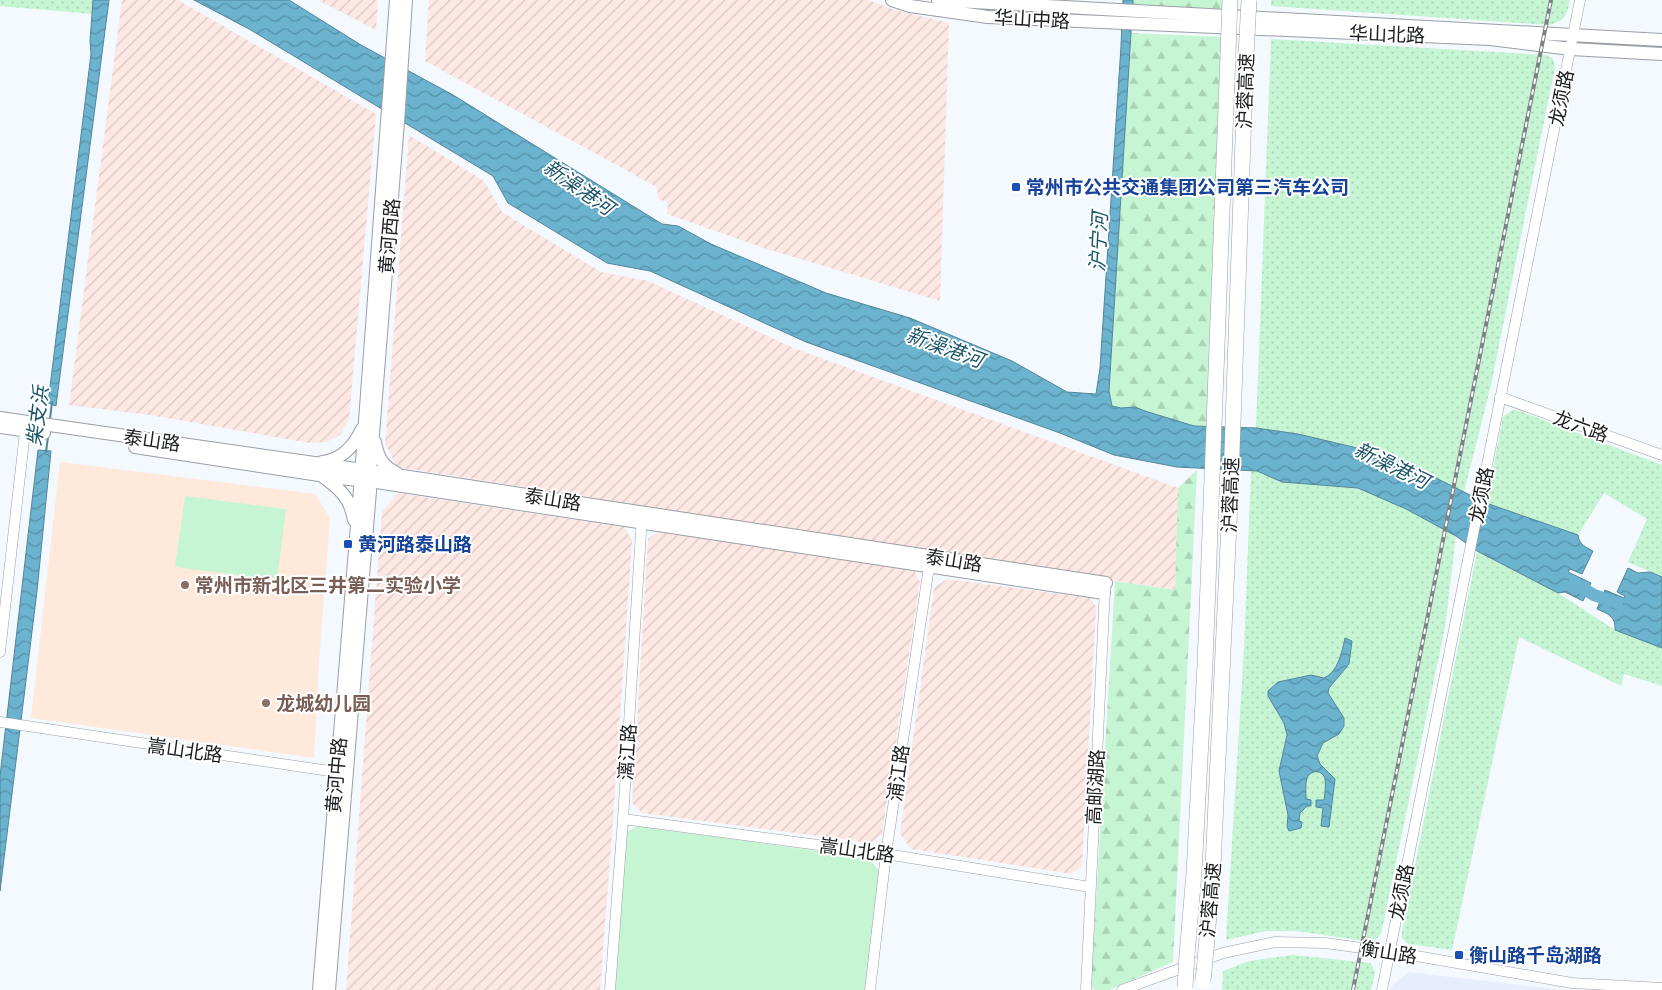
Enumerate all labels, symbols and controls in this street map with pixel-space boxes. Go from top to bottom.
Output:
street label: 华山中路 [993,5,1071,33]
street label: 华山北路 [1349,21,1425,47]
street label: 沪蓉高速 [1232,53,1258,129]
street label: 龙须路 [1544,68,1578,128]
water label: 新澡港河 [539,154,622,222]
place label: 常州市公共交通集团公司第三汽车公司 [1026,175,1349,199]
marker: 常州市公共交通集团公司第三汽车公司 [1010,181,1022,193]
street label: 黄河西路 [374,197,404,275]
water label: 沪宁河 [1084,207,1112,273]
water label: 新澡港河 [903,322,991,374]
water label: 柴支浜 [21,383,53,447]
street label: 龙六路 [1550,405,1612,447]
street label: 泰山路 [122,424,182,456]
water label: 新澡港河 [1351,436,1437,496]
street label: 沪蓉高速 [1217,457,1243,533]
street label: 龙须路 [1464,465,1498,525]
street label: 泰山路 [523,483,583,515]
place label: 黄河路泰山路 [358,532,472,556]
marker: 黄河路泰山路 [342,538,354,550]
street label: 泰山路 [924,544,984,576]
place label: 常州市新北区三井第二实验小学 [195,573,461,597]
marker: 常州市新北区三井第二实验小学 [179,579,191,591]
place label: 龙城幼儿园 [276,691,371,715]
marker: 龙城幼儿园 [260,697,272,709]
street label: 漓江路 [613,723,641,781]
street label: 嵩山北路 [146,733,224,767]
street label: 黄河中路 [321,736,351,814]
street label: 浦江路 [882,743,914,803]
street label: 高邮湖路 [1081,748,1109,826]
street label: 嵩山北路 [818,833,896,867]
street label: 沪蓉高速 [1195,861,1225,939]
street label: 龙须路 [1384,862,1418,922]
street label: 衡山路 [1359,936,1419,968]
place label: 衡山路千岛湖路 [1469,943,1602,967]
marker: 衡山路千岛湖路 [1453,949,1465,961]

